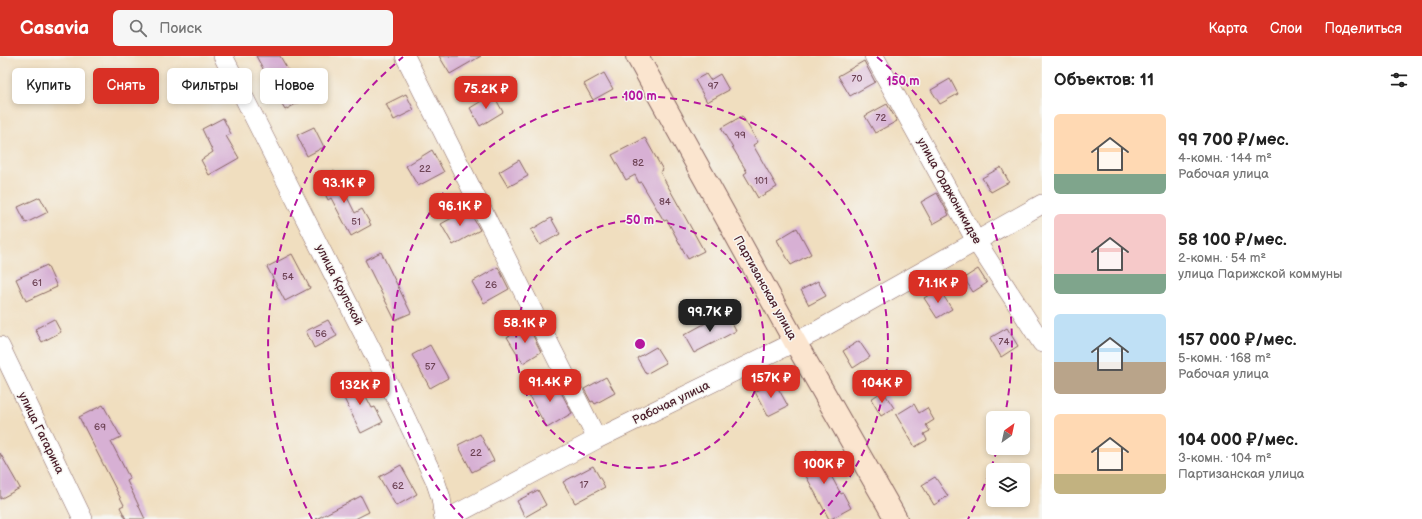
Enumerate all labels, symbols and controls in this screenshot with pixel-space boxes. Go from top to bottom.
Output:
search box [113,10,393,46]
text: Casavia [20,17,89,40]
icon: search [127,17,149,39]
text: Поиск [159,19,202,38]
text: Карта [1208,20,1248,37]
text: Слои [1270,20,1302,37]
text: Поделиться [1324,20,1402,37]
chip: Купить [12,68,85,104]
chip: Снять [93,68,159,104]
chip: Фильтры [167,68,252,104]
chip: Новое [260,68,328,104]
icon: filters [1388,69,1410,91]
text: Объектов: 11 [1054,70,1154,90]
house number: 70 [852,73,863,85]
text: 150 m [887,74,919,89]
pin: 75.2K ₽ [449,76,523,110]
house number: 97 [708,80,718,92]
text: 75.2K ₽ [463,81,509,97]
text: 100 m [623,89,657,104]
house number: 72 [876,112,887,124]
house number: 99 [734,129,746,141]
icon: home [1086,130,1134,178]
text: 99 700 ₽/мес. [1178,130,1289,150]
street label: улица Орджоникидзе [913,135,985,247]
text: 4-комн. · 144 m² [1178,150,1272,166]
house number: 82 [632,157,644,169]
house number: 22 [419,163,431,175]
text: Рабочая улица [1178,166,1269,182]
pin: 93.1K ₽ [307,170,381,204]
text: 93.1K ₽ [322,175,366,191]
house number: 101 [754,175,768,187]
pin: 96.1K ₽ [423,193,497,227]
house number: 84 [659,196,671,208]
text: 96.1K ₽ [438,198,482,214]
text: 50 m [626,213,654,228]
house number: 51 [351,216,361,228]
icon: home [1086,230,1134,278]
text: 58 100 ₽/мес. [1178,230,1287,250]
street label: Партизанская улица [730,233,800,343]
street label: улица Крупской [312,242,366,328]
text: 2-комн. · 54 m² [1178,250,1266,266]
text: улица Парижской коммуны [1178,266,1342,282]
pin: 71.1K ₽ [901,270,975,304]
house number: 54 [282,271,294,283]
text: 71.1K ₽ [918,275,958,291]
house number: 61 [32,277,42,289]
house number: 26 [485,279,497,291]
pin: 99.7K ₽ [673,299,747,333]
text: 99.7K ₽ [687,304,733,320]
pin: 58.1K ₽ [488,310,562,344]
text: 58.1K ₽ [503,315,547,331]
house number: 56 [315,328,327,340]
icon: home [1086,330,1134,378]
text: 157 000 ₽/мес. [1178,330,1296,350]
house number: 74 [998,336,1010,348]
centre of rings [633,337,647,351]
text: 5-комн. · 168 m² [1178,350,1271,366]
house number: 57 [425,361,435,373]
pin: 157K ₽ [738,365,804,399]
text: Рабочая улица [1178,366,1269,382]
pin: 91.4K ₽ [513,369,587,403]
text: 157K ₽ [751,370,791,386]
pin: 104K ₽ [849,370,915,404]
pin: 132K ₽ [327,372,393,406]
text: 91.4K ₽ [528,374,572,390]
text: 104K ₽ [861,375,903,391]
text: 132K ₽ [340,377,380,393]
street label: Рабочая улица [630,378,712,428]
street label: улица Гагарина [15,390,67,476]
north arrow [986,411,1030,455]
map controls [986,411,1030,507]
house number: 69 [94,421,106,433]
icon: home [1086,430,1134,478]
text: 104 000 ₽/мес. [1178,430,1298,450]
house number: 22 [470,447,482,459]
text: 3-комн. · 104 m² [1178,450,1272,466]
pin: 100K ₽ [791,451,857,485]
text: 100K ₽ [803,456,845,472]
button: layers [986,463,1030,507]
text: Партизанская улица [1178,466,1305,482]
house number: 17 [580,479,588,491]
house number: 62 [392,480,404,492]

